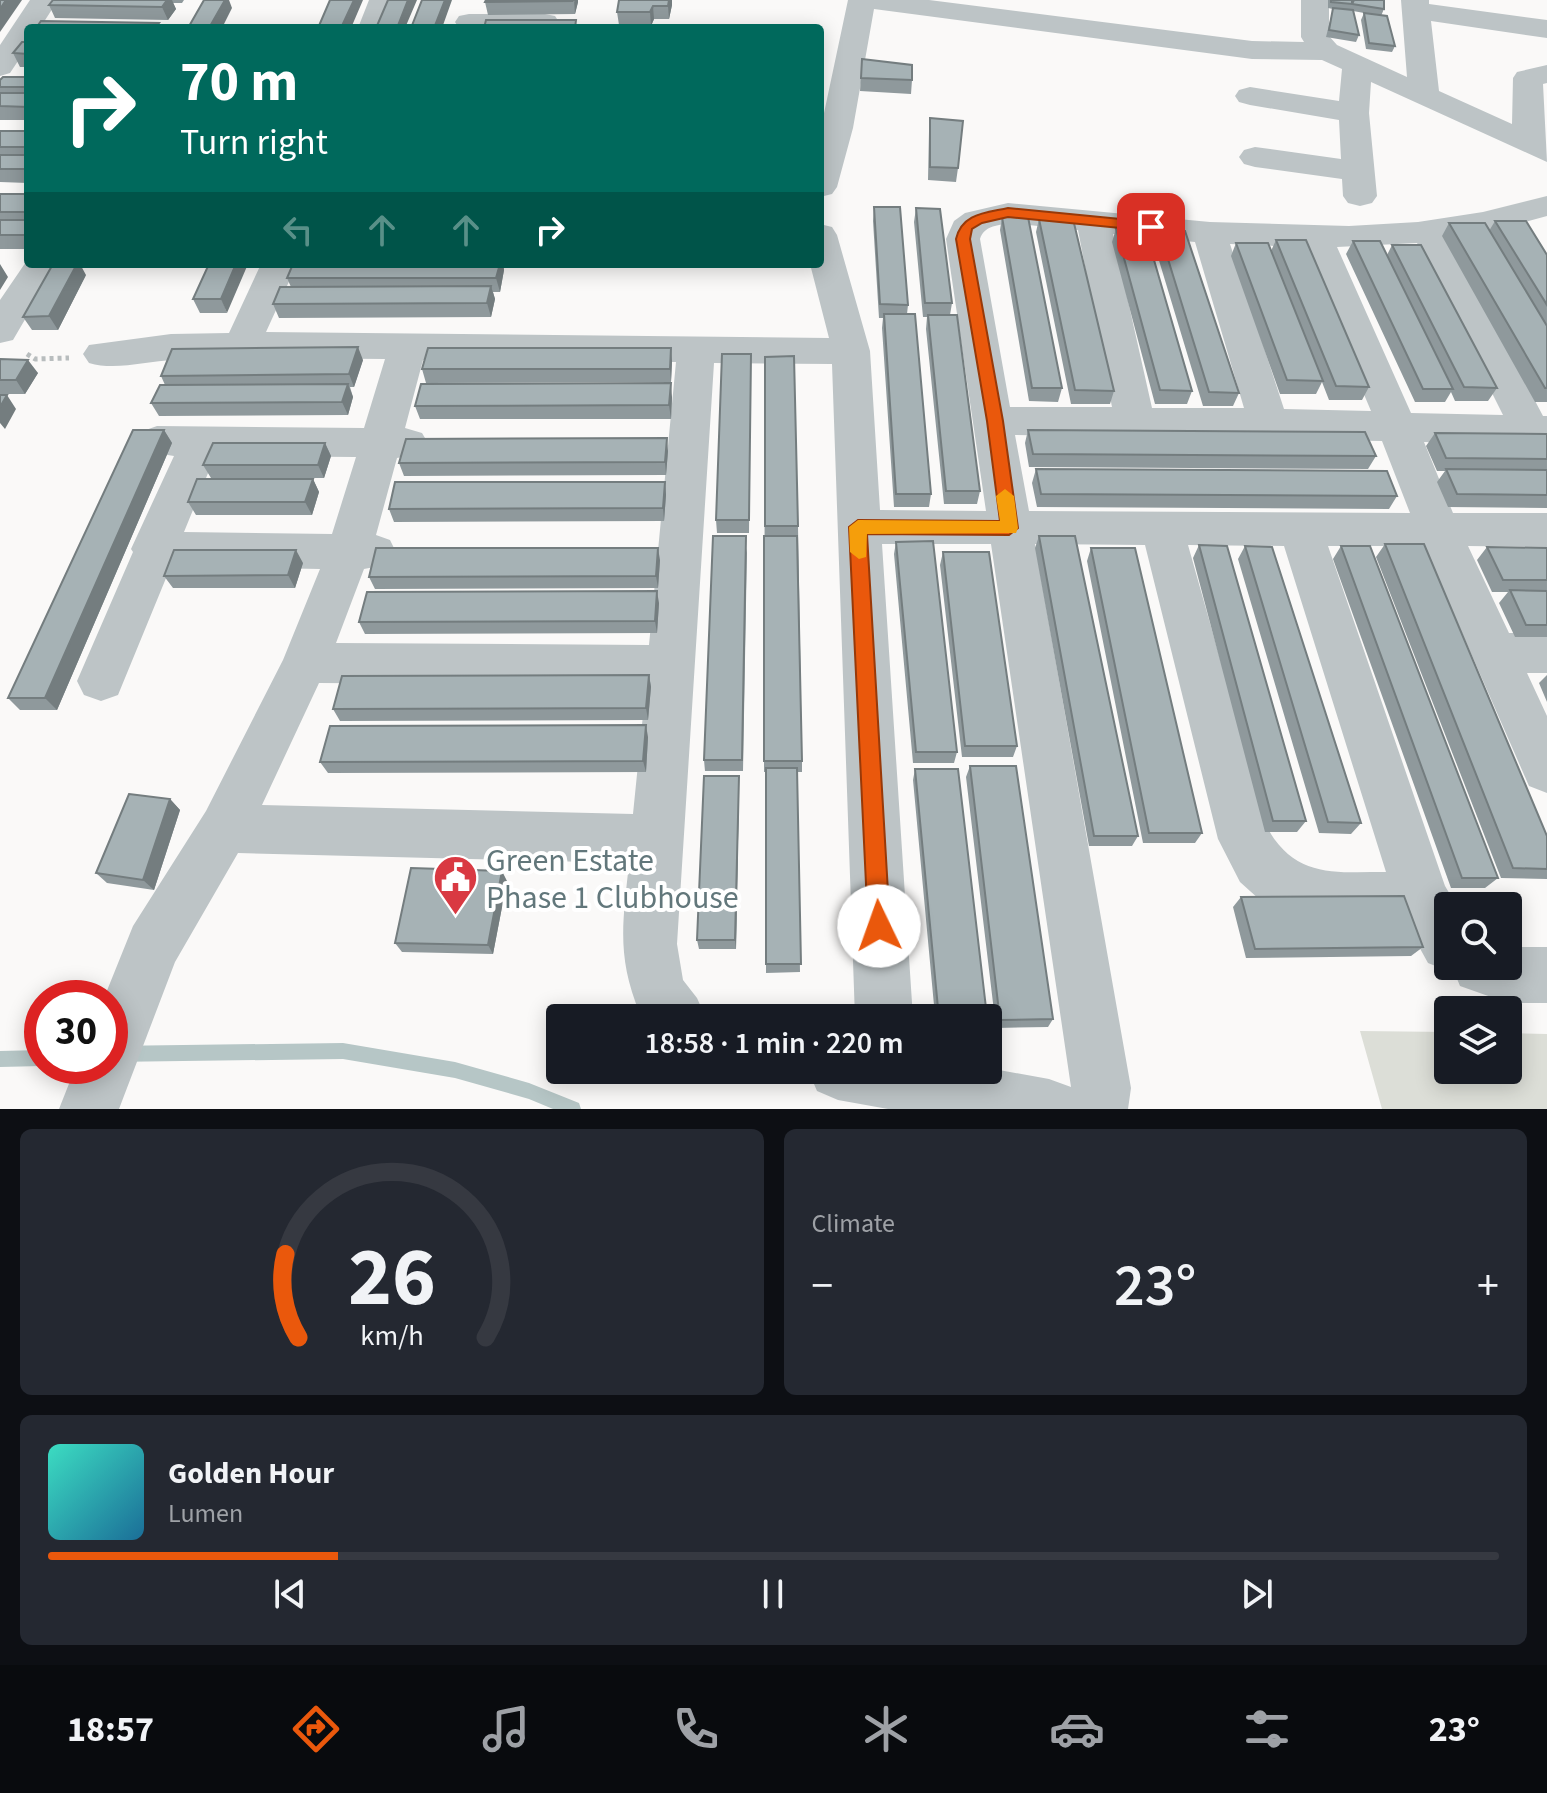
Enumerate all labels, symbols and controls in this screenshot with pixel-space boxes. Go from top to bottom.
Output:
text: 70 m [180,43,298,122]
icon: right [48,56,152,160]
text: Turn right [180,117,328,168]
pin [1117,193,1185,261]
icon: arrive [1129,205,1173,249]
icon: left [276,208,320,252]
icon: ahead [360,208,404,252]
icon: ahead [444,208,488,252]
icon: right [528,208,572,252]
place label: Green Estate Phase 1 Clubhouse [486,838,739,921]
public building icon: Green Estate Phase 1 Clubhouse [431,854,479,917]
position arrow [837,884,921,968]
map controls [1434,892,1522,1084]
button: search [1434,892,1522,980]
speed limit sign: 30 [24,980,128,1084]
button: layers [1434,996,1522,1084]
text: 18:58 · 1 min · 220 m [644,1022,904,1065]
text: Climate [812,1205,895,1242]
text: 26 [348,1219,436,1337]
text: 23° [1114,1244,1196,1329]
text: − [812,1255,833,1318]
text: + [1477,1255,1499,1318]
text: km/h [360,1316,423,1356]
text: Golden Hour [168,1452,334,1495]
text: Lumen [168,1495,243,1532]
icon: previous [268,1572,312,1616]
icon: pause [751,1572,795,1616]
icon: next [1235,1572,1279,1616]
icon: directions [288,1701,344,1757]
icon: music [478,1701,534,1757]
icon: phone [668,1701,724,1757]
icon: climate [858,1701,914,1757]
icon: car [1049,1701,1105,1757]
icon: filters [1239,1701,1295,1757]
text: 18:57 [67,1704,154,1755]
text: 23° [1429,1704,1480,1755]

